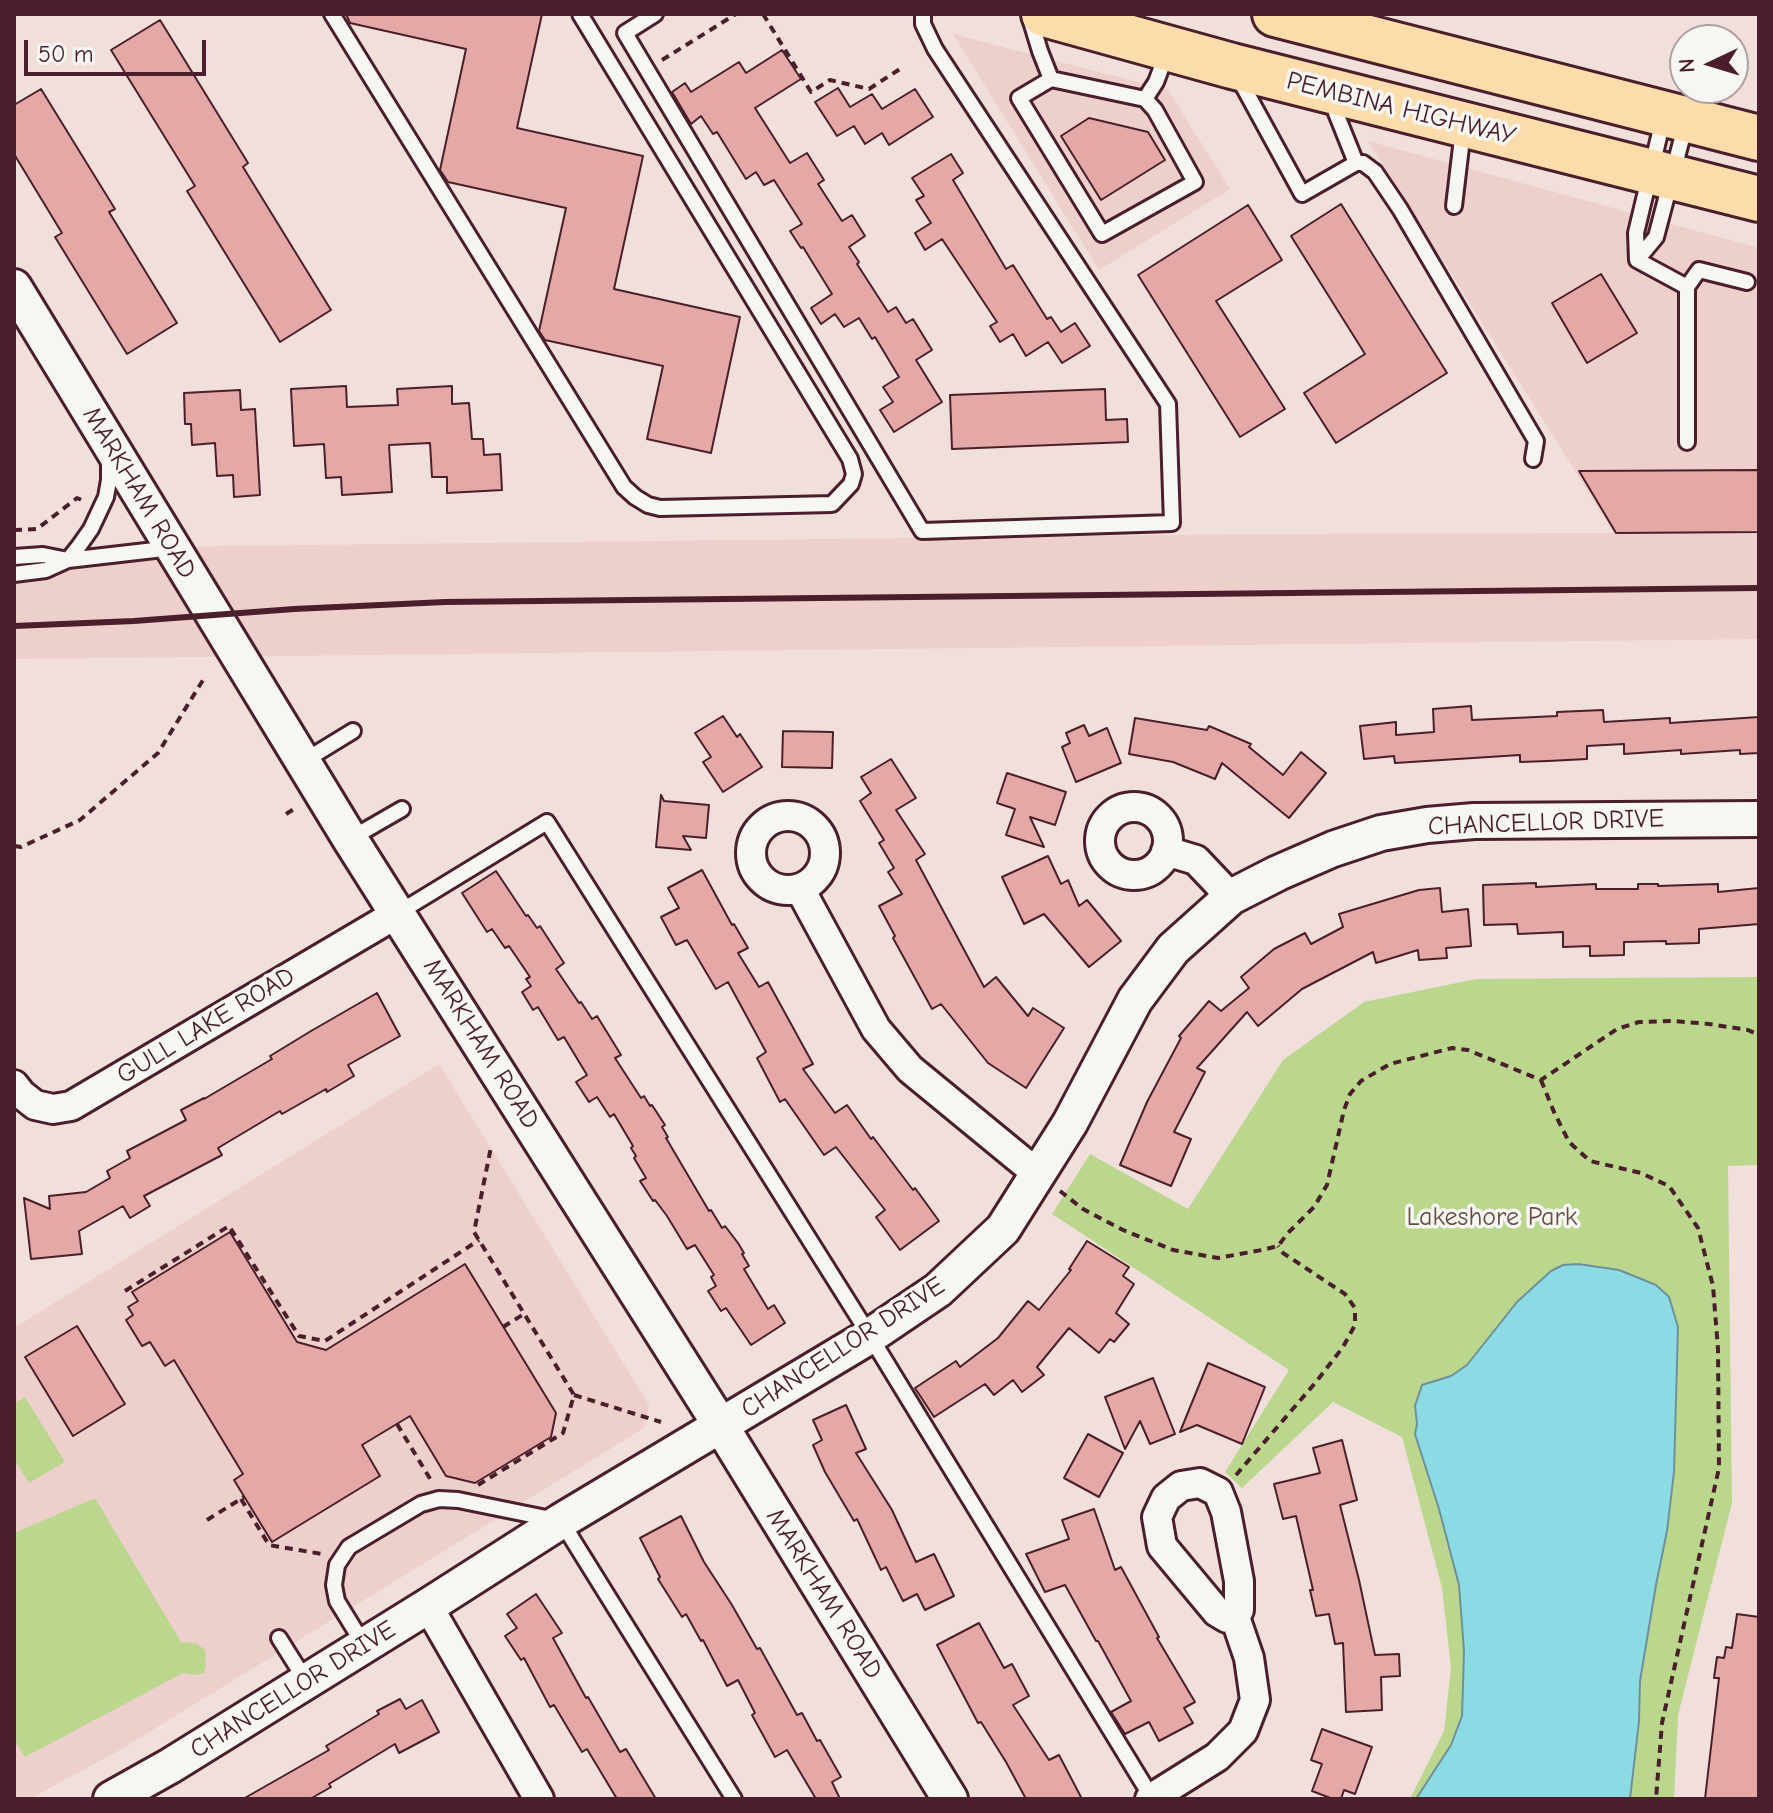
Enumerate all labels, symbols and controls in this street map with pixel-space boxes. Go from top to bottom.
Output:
scale bar [28,24,210,74]
north arrow [1669,24,1749,104]
text: 50 m [38,40,94,68]
text: N [1674,57,1701,74]
street label: PEMBINA HIGHWAY [1283,65,1519,153]
street label: MARKHAM ROAD [75,401,203,585]
street label: CHANCELLOR DRIVE [1427,803,1665,843]
street label: MARKHAM ROAD [416,953,546,1135]
street label: GULL LAKE ROAD [111,961,301,1091]
park label: Lakeshore Park [1407,1202,1577,1234]
street label: CHANCELLOR DRIVE [735,1271,951,1425]
street label: MARKHAM ROAD [759,1503,889,1685]
street label: CHANCELLOR DRIVE [185,1614,401,1766]

